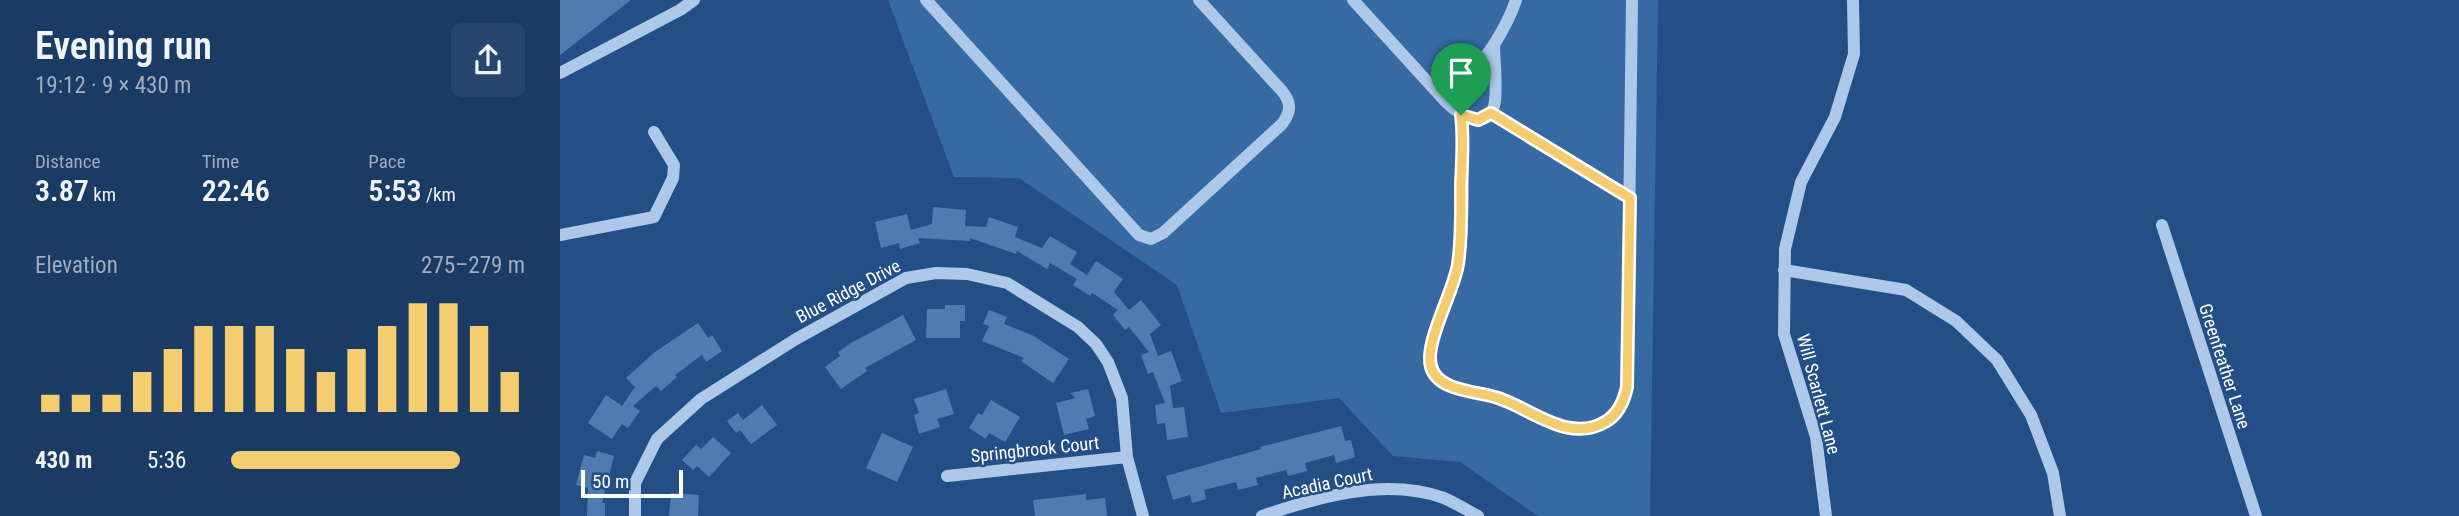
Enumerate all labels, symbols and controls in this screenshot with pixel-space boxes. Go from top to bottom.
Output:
button: share [451,23,525,97]
text: Evening run [35,24,212,68]
pin [1431,43,1491,115]
icon: arrive [1442,54,1480,92]
text: 19:12 · 9 × 430 m [35,72,191,99]
text: Distance [35,150,100,173]
text: Time [202,150,239,173]
text: Pace [368,150,406,173]
text: 3.87 [35,173,89,208]
text: 22:46 [202,173,270,208]
text: 5:53 [368,173,422,208]
text: km [89,183,116,206]
text: /km [422,183,456,206]
text: Elevation [35,252,118,279]
text: 275–279 m [421,252,525,279]
street label: Blue Ridge Drive [792,255,904,327]
street label: Greenfeather Lane [2195,301,2255,431]
street label: Will Scarlett Lane [1793,332,1845,456]
street label: Springbrook Court [970,432,1100,466]
text: 430 m [35,447,92,474]
text: 5:36 [147,447,186,474]
street label: Acadia Court [1280,463,1374,503]
scale bar [581,467,682,499]
text: 50 m [592,470,629,493]

